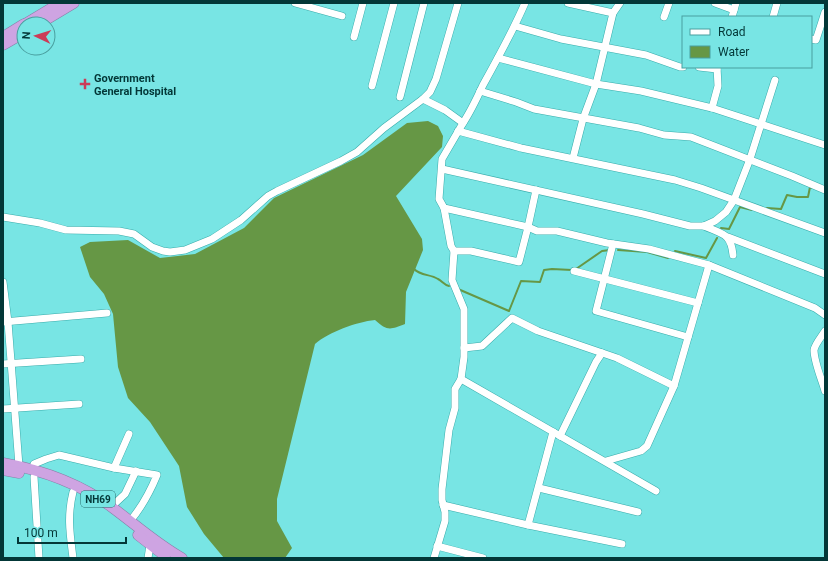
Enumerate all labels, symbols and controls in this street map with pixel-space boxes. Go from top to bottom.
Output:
north arrow [16,16,56,56]
legend [682,16,812,68]
text: Road [718,25,746,39]
text: N [20,31,33,40]
text: Water [718,45,749,59]
place label: Government General Hospital [94,72,176,98]
marker: Government General Hospital [79,78,91,90]
road number: NH69 [81,491,115,507]
scale bar [18,519,126,545]
text: 100 m [24,526,58,540]

